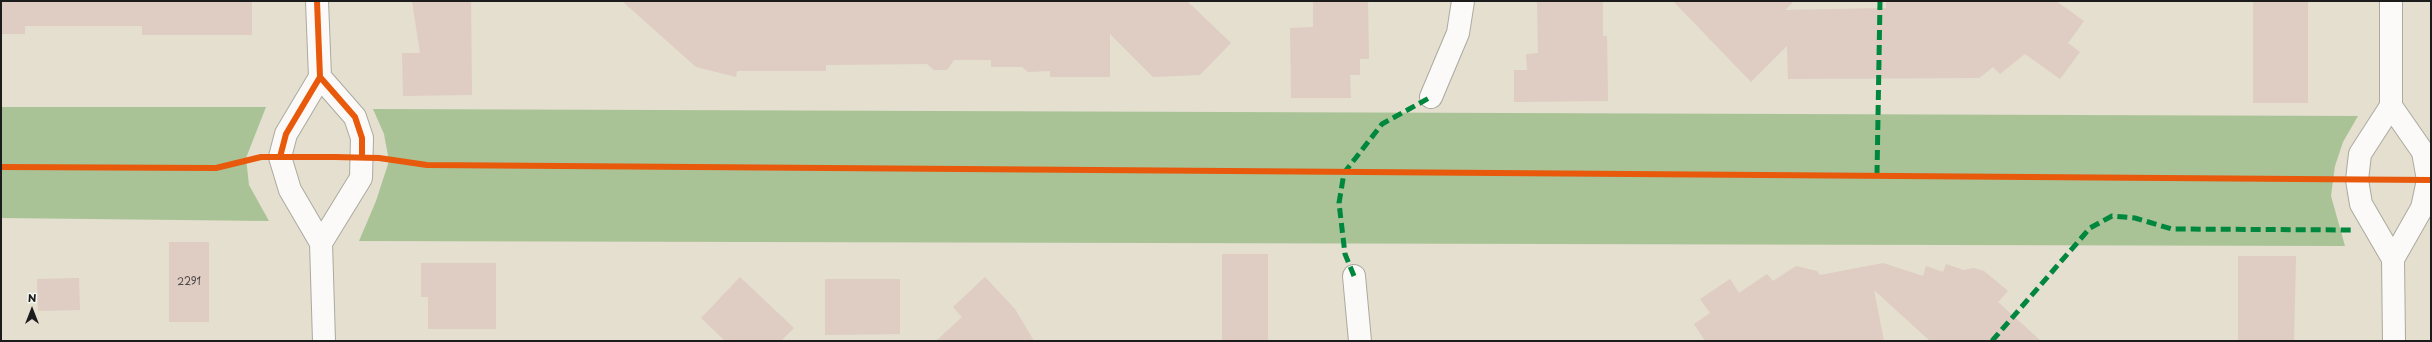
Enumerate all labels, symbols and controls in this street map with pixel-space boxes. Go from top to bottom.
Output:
house number: 2291 [177,276,201,288]
text: N [28,289,36,306]
north arrow [12,290,52,330]

